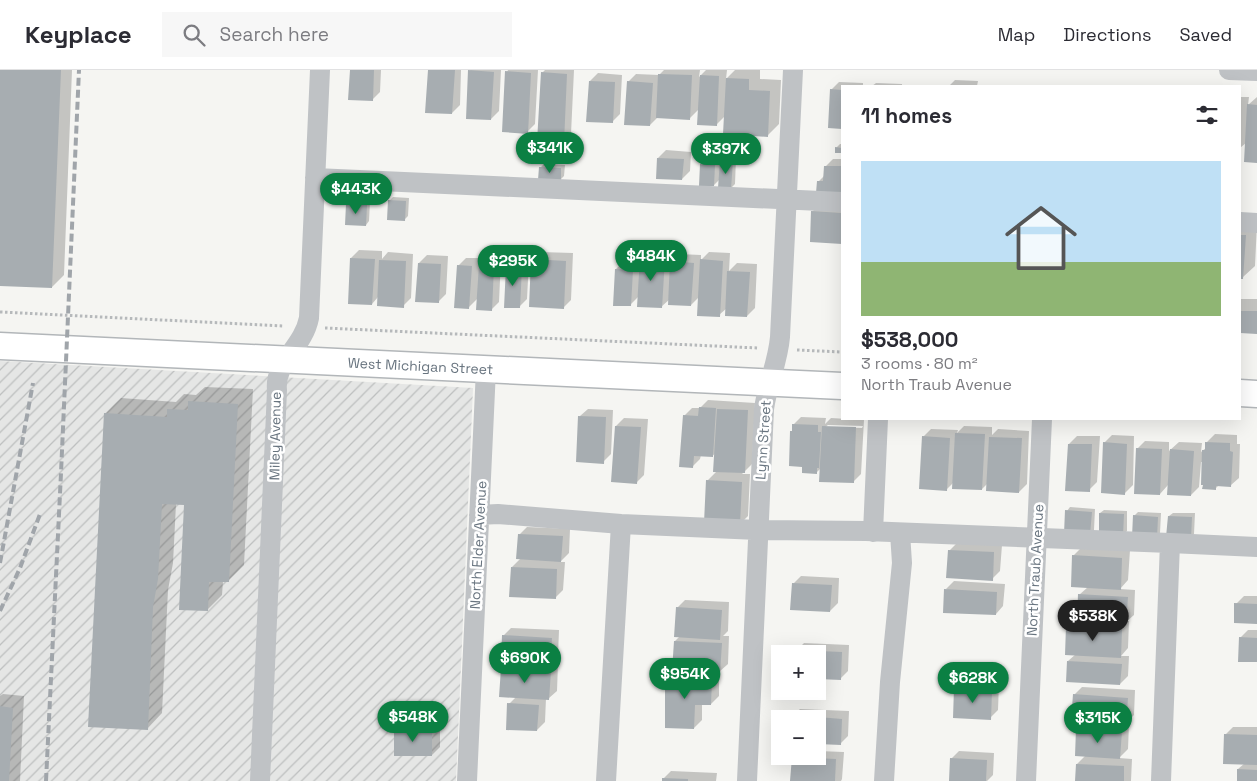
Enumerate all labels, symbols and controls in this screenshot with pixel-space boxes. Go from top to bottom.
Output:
search box [162,12,512,57]
text: Keyplace [25,19,132,50]
icon: search [180,21,208,49]
text: Search here [220,22,329,47]
text: Map [998,23,1035,46]
text: Directions [1063,23,1152,46]
text: Saved [1180,23,1232,46]
icon: filters [1193,101,1221,129]
text: 11 homes [861,102,952,129]
pin: $341K [515,132,585,174]
pin: $397K [691,132,761,175]
text: $341K [527,137,573,158]
text: $397K [702,138,750,159]
pin: $443K [321,172,391,215]
text: $443K [331,178,381,199]
icon: home [996,193,1086,283]
pin: $484K [616,240,686,282]
pin: $295K [478,244,548,287]
text: $484K [626,245,676,266]
text: $295K [489,250,537,271]
text: $538,000 [861,326,958,353]
text: 3 rooms · 80 m² [861,353,978,374]
street label: West Michigan Street [347,354,494,378]
text: North Traub Avenue [861,374,1012,395]
street label: Miley Avenue [265,392,285,480]
street label: Lynn Street [751,400,775,480]
street label: North Elder Avenue [466,480,490,610]
street label: North Traub Avenue [1023,504,1047,636]
pin: $538K [1058,600,1128,642]
text: $538K [1069,605,1117,626]
pin: $690K [490,642,560,684]
map controls [771,645,826,765]
button: + [771,645,826,700]
text: $690K [500,647,550,668]
pin: $954K [650,658,720,700]
pin: $628K [938,662,1008,704]
text: $954K [660,663,710,684]
text: $628K [949,667,997,688]
pin: $548K [378,700,448,743]
pin: $315K [1063,702,1133,744]
text: $548K [388,706,438,727]
text: $315K [1075,707,1121,728]
button: − [771,710,826,765]

